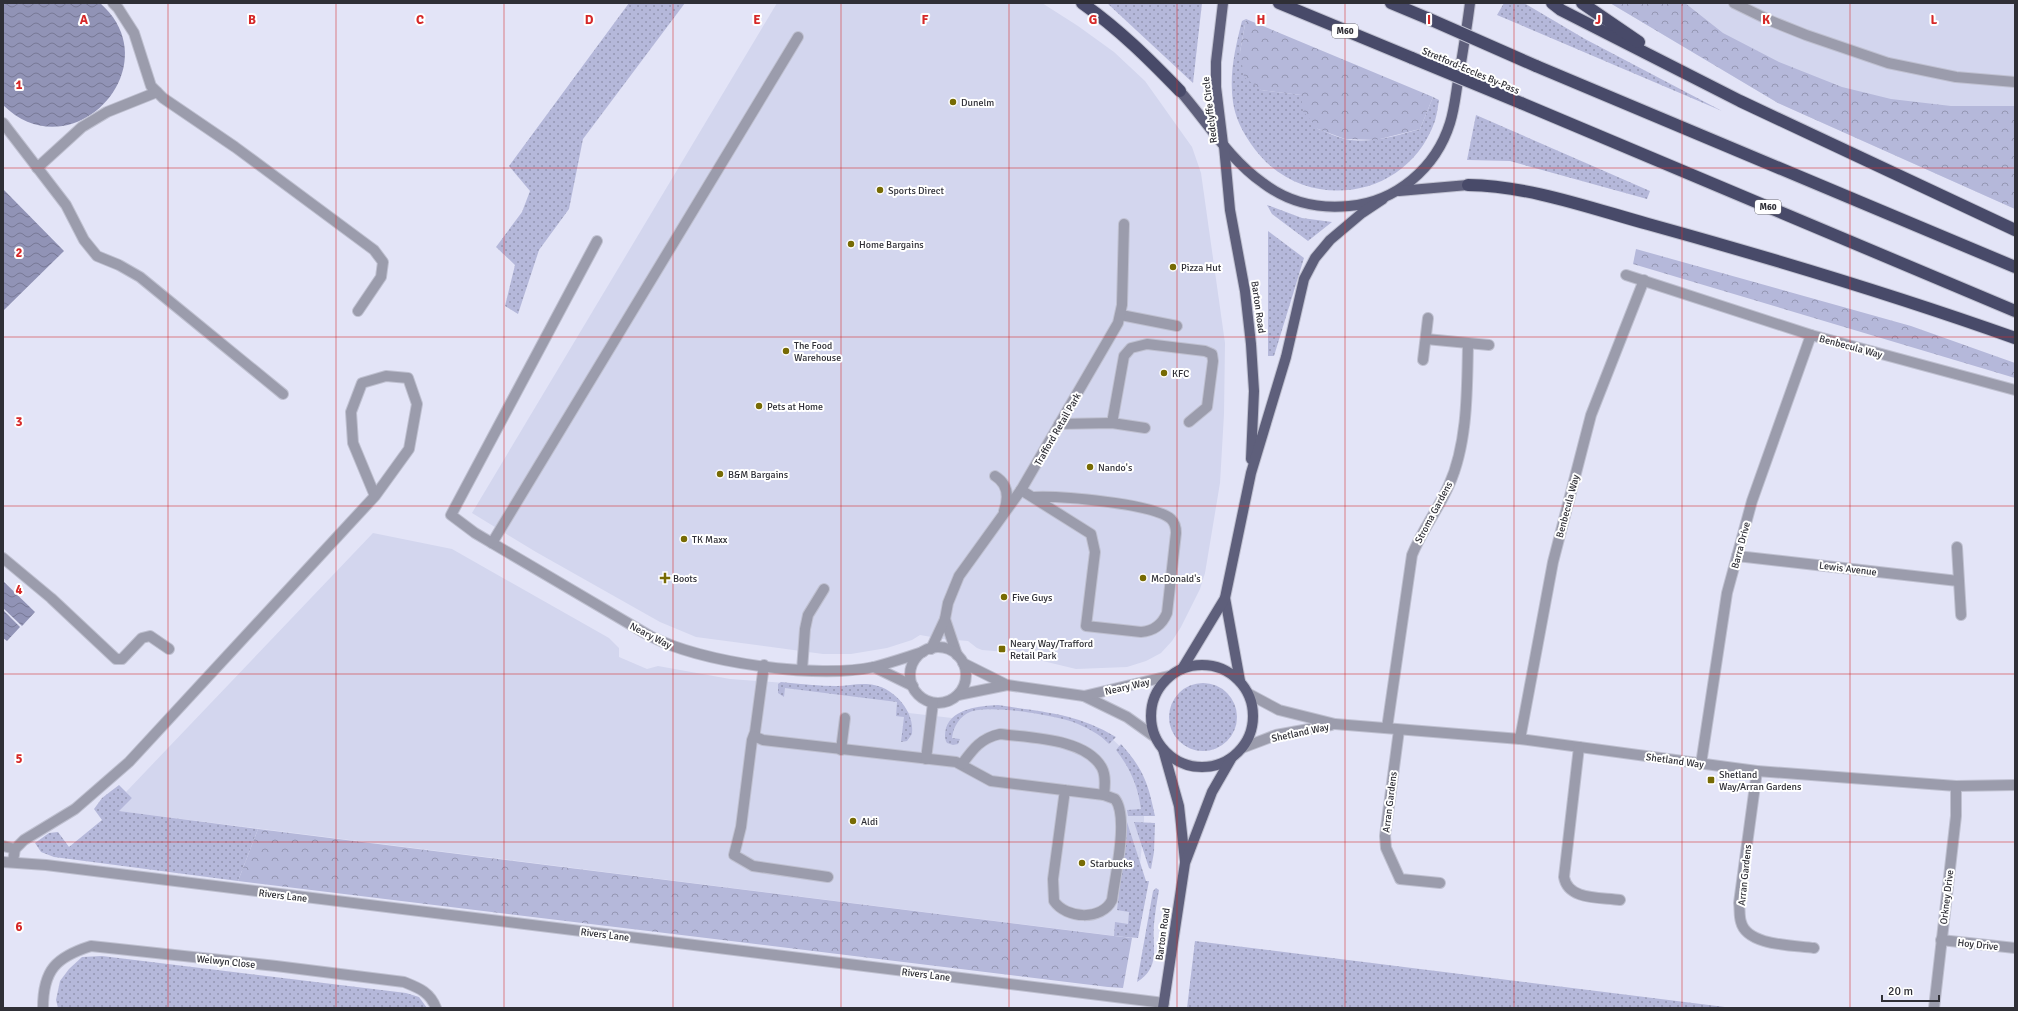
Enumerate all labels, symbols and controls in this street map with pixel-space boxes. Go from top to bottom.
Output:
text: A [80,12,89,28]
text: B [248,12,256,28]
text: C [416,12,424,28]
text: D [585,12,594,28]
text: E [753,12,761,28]
text: F [922,12,929,28]
text: G [1089,12,1097,28]
text: H [1257,12,1265,28]
text: I [1427,12,1431,28]
text: J [1595,12,1601,28]
text: K [1762,12,1770,28]
text: L [1931,12,1938,28]
road number: M60 [1332,24,1358,38]
street label: Stretford-Eccles By-Pass [1420,45,1522,97]
street label: Redclyffe Circle [1200,76,1220,144]
text: 1 [15,77,23,93]
marker: Dunelm [948,97,958,107]
place label: Dunelm [961,97,994,109]
marker: Sports Direct [875,185,885,195]
place label: Sports Direct [888,185,944,197]
road number: M60 [1755,200,1781,214]
marker: Home Bargains [846,239,856,249]
place label: Home Bargains [859,239,924,251]
text: 2 [15,245,23,261]
marker: Pizza Hut [1168,262,1178,272]
place label: Pizza Hut [1181,262,1222,274]
street label: Barton Road [1248,280,1268,334]
street label: Benbecula Way [1818,333,1884,361]
place label: The Food Warehouse [794,340,841,364]
marker: The Food Warehouse [781,346,791,356]
marker: KFC [1159,368,1169,378]
place label: KFC [1172,368,1189,380]
street label: Trafford Retail Park [1032,391,1084,468]
marker: Pets at Home [754,401,764,411]
place label: Pets at Home [767,401,823,413]
text: 3 [15,414,23,430]
marker: Nando's [1085,462,1095,472]
place label: Nando's [1098,462,1133,474]
marker: B&M Bargains [715,469,725,479]
place label: B&M Bargains [728,469,789,481]
street label: Benbecula Way [1554,473,1582,539]
street label: Stroma Gardens [1413,479,1455,545]
street label: Barra Drive [1729,521,1753,570]
marker: TK Maxx [679,534,689,544]
place label: TK Maxx [692,534,728,546]
street label: Lewis Avenue [1818,560,1877,578]
marker: Boots [660,573,670,583]
place label: Boots [673,573,698,585]
marker: McDonald's [1138,573,1148,583]
place label: McDonald's [1151,573,1201,585]
text: 4 [15,582,23,598]
marker: Five Guys [999,592,1009,602]
place label: Five Guys [1012,592,1053,604]
street label: Neary Way [628,620,674,652]
place label: Neary Way/Trafford Retail Park [1010,638,1093,662]
marker: Neary Way/Trafford Retail Park [997,644,1007,654]
street label: Neary Way [1104,676,1151,698]
street label: Shetland Way [1270,721,1330,745]
text: 5 [15,751,23,767]
street label: Shetland Way [1645,751,1705,771]
place label: Shetland Way/Arran Gardens [1719,769,1802,793]
street label: Arran Gardens [1380,770,1400,833]
marker: Shetland Way/Arran Gardens [1706,775,1716,785]
marker: Aldi [848,816,858,826]
place label: Aldi [861,816,878,828]
street label: Arran Gardens [1736,843,1754,906]
marker: Starbucks [1077,858,1087,868]
place label: Starbucks [1090,858,1133,870]
street label: Orkney Drive [1938,869,1956,925]
street label: Rivers Lane [258,887,308,905]
street label: Barton Road [1153,907,1173,961]
text: 6 [15,919,23,935]
street label: Rivers Lane [580,926,630,944]
street label: Hoy Drive [1957,937,1999,953]
street label: Welwyn Close [196,953,256,971]
street label: Rivers Lane [901,966,951,984]
scale bar [1882,977,1939,1003]
text: 20 m [1888,984,1913,999]

